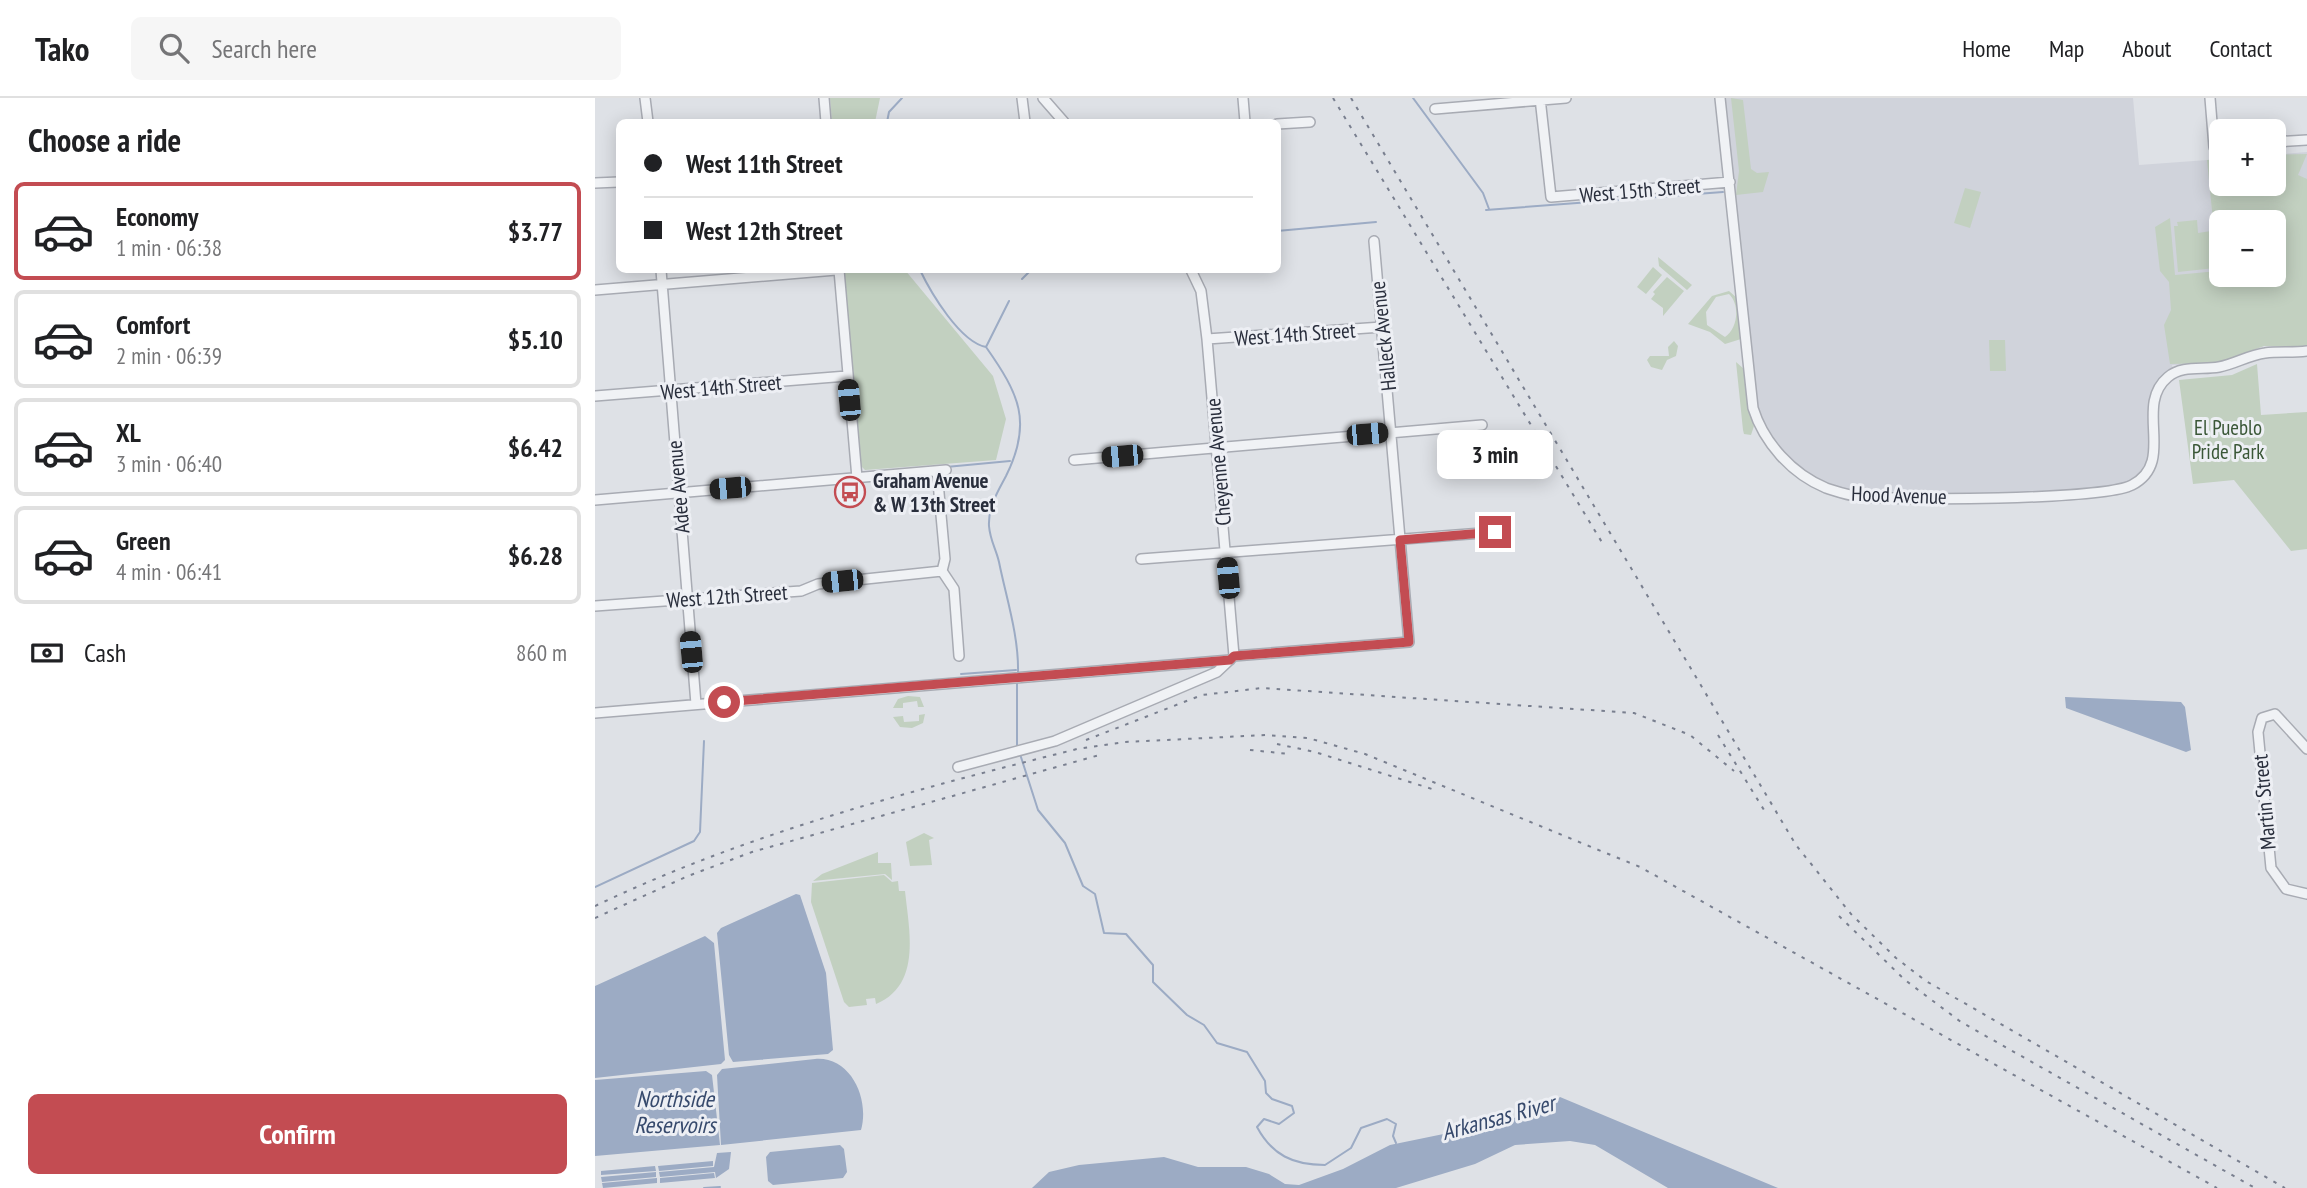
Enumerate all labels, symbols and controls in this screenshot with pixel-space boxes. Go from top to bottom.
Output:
search box [131,17,621,80]
text: Tako [35,27,89,70]
icon: search [155,29,193,67]
text: Search here [211,32,317,65]
text: Home [1962,33,2011,64]
text: Map [2049,33,2084,64]
text: About [2122,33,2171,64]
text: Contact [2209,33,2272,64]
text: Choose a ride [28,119,181,161]
map controls [2209,119,2286,287]
button: + [2209,119,2286,196]
text: West 11th Street [686,147,842,180]
street label: West 15th Street [1578,171,1702,209]
icon: car [32,200,95,263]
text: Economy [116,200,198,233]
button: − [2209,210,2286,287]
text: West 12th Street [686,214,842,247]
text: $3.77 [508,215,563,248]
text: 1 min · 06:38 [116,233,222,262]
street label: Halleck Avenue [1364,280,1402,392]
icon: car [32,308,95,371]
text: Comfort [116,308,190,341]
street label: West 14th Street [1234,316,1357,352]
text: $5.10 [508,323,563,356]
text: 2 min · 06:39 [116,341,222,370]
street label: West 14th Street [659,368,783,406]
car [837,378,862,422]
street label: Cheyenne Avenue [1199,397,1237,527]
park label: El Pueblo Pride Park [2192,414,2264,465]
icon: car [32,416,95,479]
text: XL [116,416,141,449]
car [1346,422,1389,446]
callout: 3 min [1437,430,1553,480]
text: $6.42 [508,431,563,464]
street label: Adee Avenue [660,439,696,535]
text: 3 min [1472,440,1518,469]
car [1101,444,1144,468]
text: 3 min · 06:40 [116,449,222,478]
place label: Graham Avenue & W 13th Street [873,467,995,518]
bus stop icon: Graham Avenue & W 13th Street [833,475,867,509]
car [709,476,752,500]
street label: Hood Avenue [1851,480,1947,510]
route end [1479,516,1511,548]
icon: car [32,524,95,587]
text: Green [116,524,171,557]
text: $6.28 [508,539,563,572]
car [1216,556,1241,600]
text: 4 min · 06:41 [116,557,222,586]
car [821,568,864,594]
street label: West 12th Street [666,578,789,614]
car [679,630,704,674]
icon: cash [28,634,66,672]
text: Cash [84,636,126,669]
text: 860 m [516,638,567,667]
route start [708,686,740,718]
street label: Martin Street [2246,753,2282,851]
water label: Northside Reservoirs [634,1084,718,1139]
water label: Arkansas River [1438,1087,1561,1146]
button: Confirm [28,1094,567,1174]

